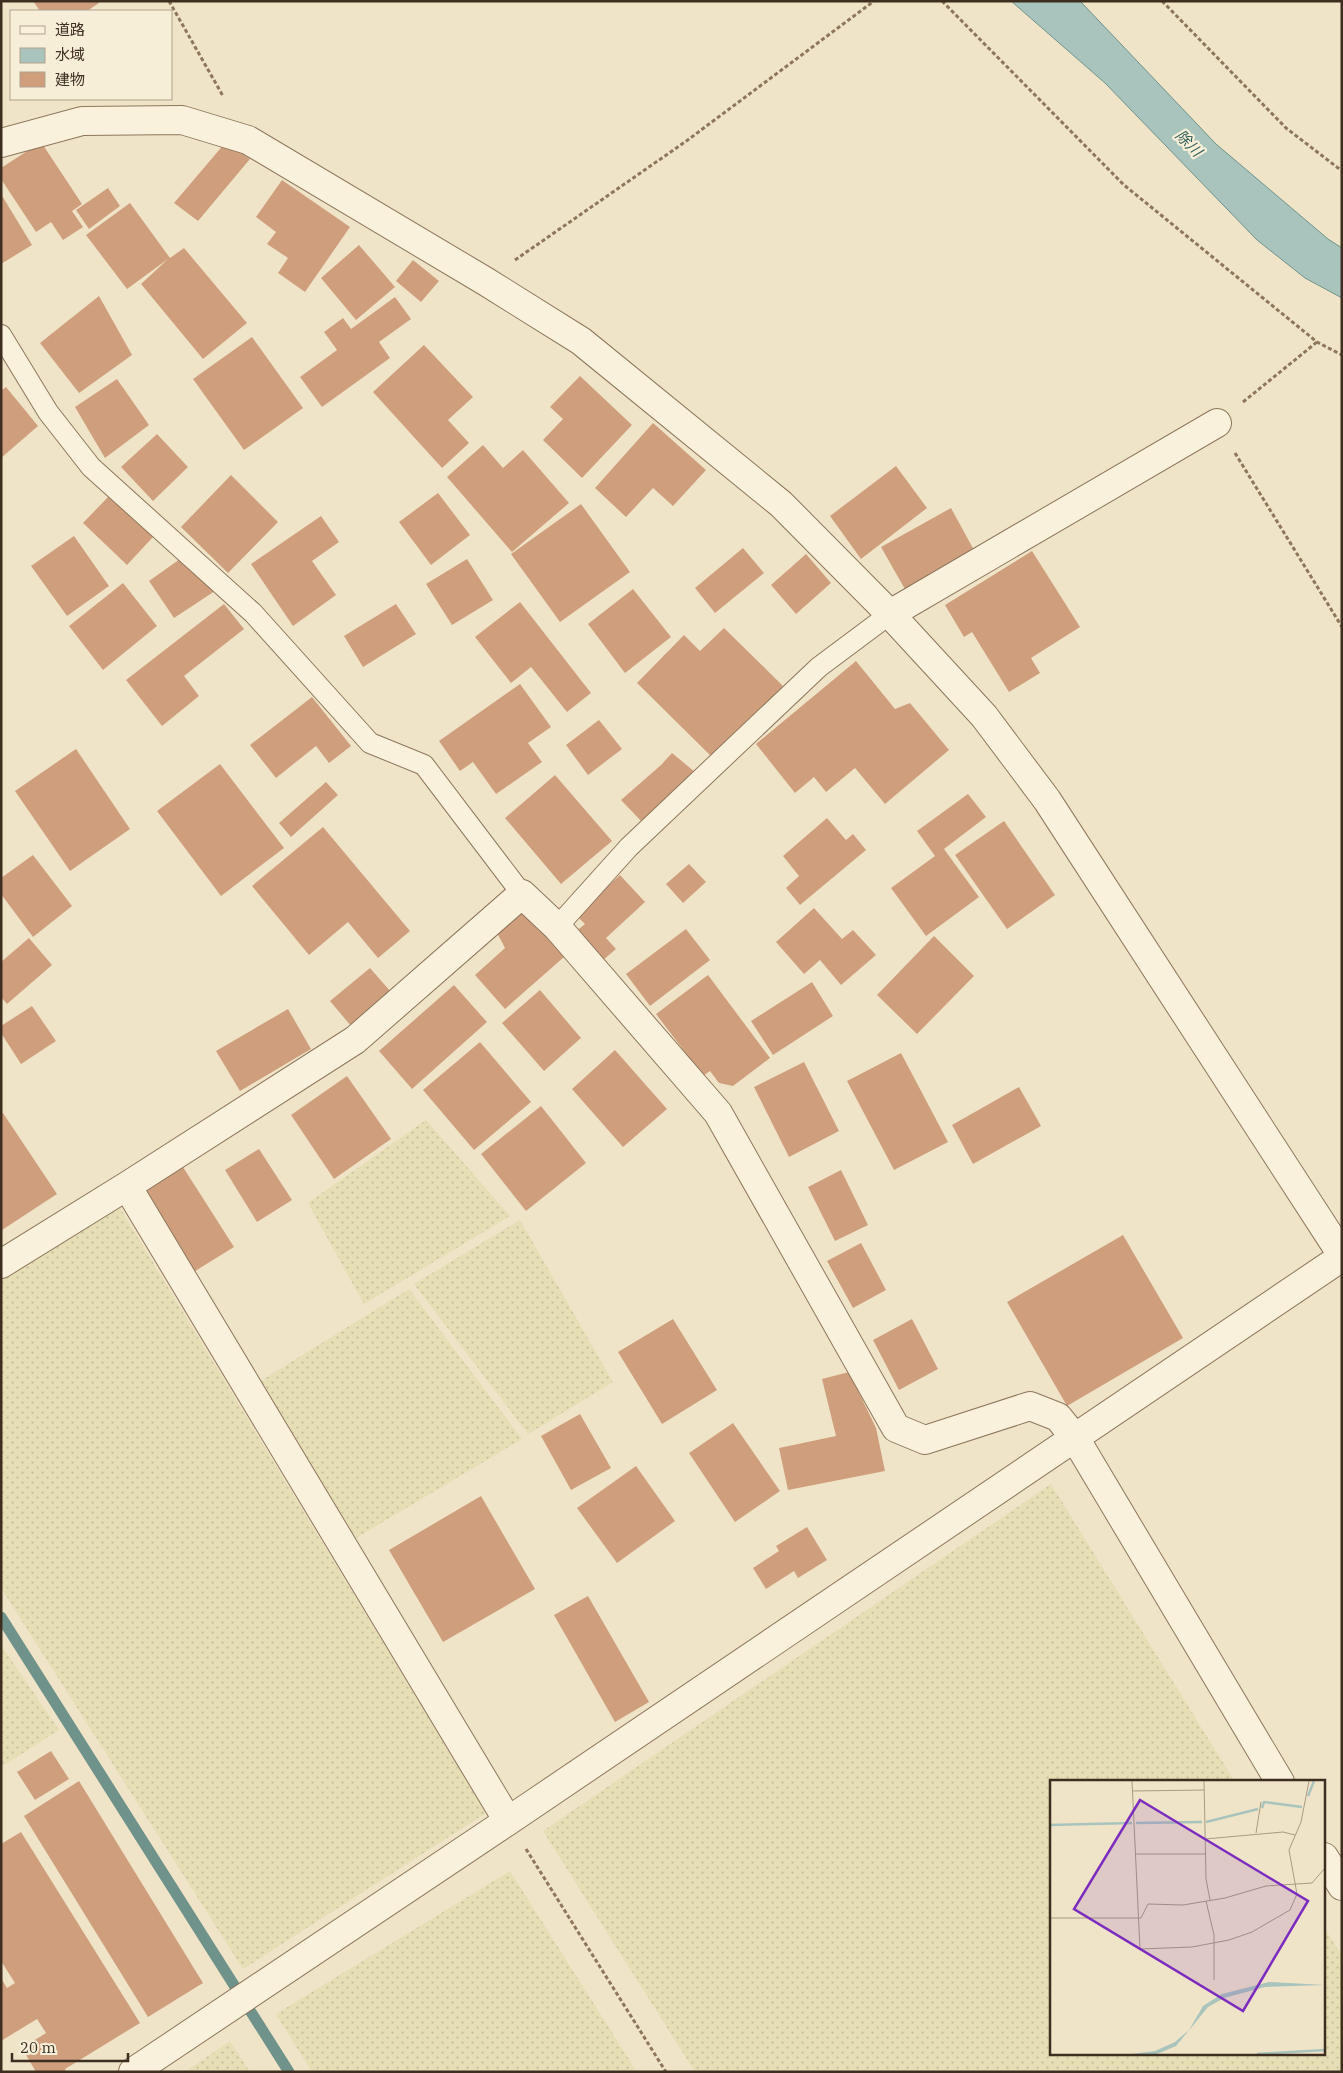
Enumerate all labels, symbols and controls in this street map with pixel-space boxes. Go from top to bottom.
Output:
legend [10,10,172,100]
text: 道路 [55,20,85,39]
text: 水域 [55,45,85,64]
text: 建物 [55,70,85,89]
water label: 除川 [1172,126,1208,162]
inset map [1050,1780,1326,2056]
scale bar [12,2030,129,2062]
text: 20 m [20,2038,56,2057]

